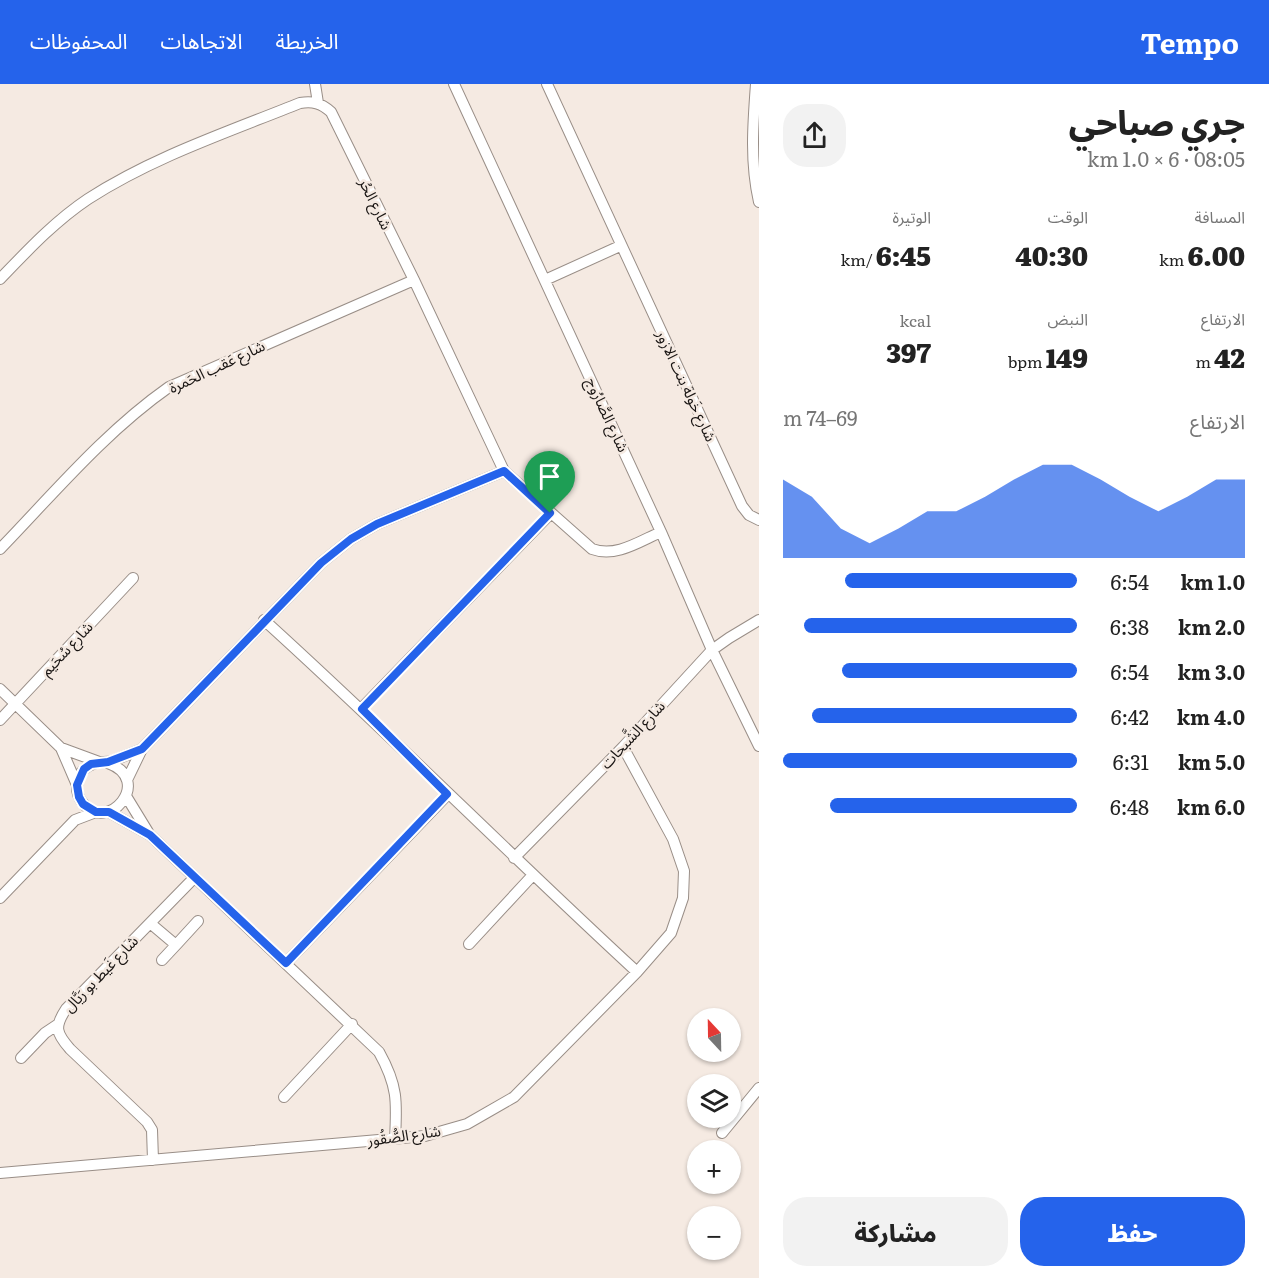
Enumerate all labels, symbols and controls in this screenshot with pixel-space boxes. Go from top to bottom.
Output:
text: Tempo [1141,21,1239,63]
text: المحفوظات [30,24,127,55]
text: الاتجاهات [160,24,242,55]
text: الخريطة [275,24,338,55]
text: جري صباحي [1069,96,1245,145]
button: share [783,104,846,167]
text: 08:05 · 6 × 1.0 km [1087,143,1245,173]
street label: شارع الحُر [352,173,399,234]
text: الوتيرة [893,204,931,228]
text: الوقت [1048,204,1088,228]
text: المسافة [1195,204,1245,228]
text: 6:45 [876,235,931,274]
text: 40:30 [1015,235,1088,274]
text: 6.00 [1187,235,1245,274]
text: /km [841,247,876,271]
text: km [1159,247,1187,271]
text: النبض [1047,306,1088,330]
text: الارتفاع [1201,306,1245,330]
text: kcal [899,308,931,332]
street label: شارع خَولة بنت الازور [649,325,723,446]
text: 397 [886,332,931,371]
street label: شارع عَقب الحَمرة [165,333,269,400]
text: 149 [1046,337,1088,376]
text: 42 [1214,337,1245,376]
text: bpm [1008,349,1046,373]
text: m [1195,349,1214,373]
street label: شارع الصَّارُوج [579,373,636,457]
text: 69–74 m [783,402,857,432]
text: الارتفاع [1190,405,1245,435]
pin [524,451,575,513]
icon: arrive [533,460,566,493]
text: 6:54 [1110,566,1149,596]
text: 1.0 km [1180,566,1245,596]
text: 6:38 [1110,611,1149,641]
text: 2.0 km [1178,611,1245,641]
street label: شارع سُحَيم [34,615,99,682]
text: 6:54 [1110,656,1149,686]
text: 3.0 km [1178,656,1245,686]
street label: شارع الشَّبحات [594,694,671,775]
text: 6:42 [1111,701,1149,731]
text: 4.0 km [1177,701,1245,731]
text: 6:31 [1113,746,1149,776]
text: 5.0 km [1178,746,1245,776]
text: 6:48 [1110,791,1149,821]
text: 6.0 km [1177,791,1245,821]
street label: شارع غَيط بو رَيَّال [57,929,144,1018]
north arrow [687,1008,741,1062]
map controls [687,1008,741,1260]
button: layers [687,1074,741,1128]
street label: شارع الصُّقُور [365,1118,443,1153]
button: + [687,1140,741,1194]
button: مشاركة [783,1197,1008,1266]
button: حفظ [1020,1197,1245,1266]
button: − [687,1206,741,1260]

